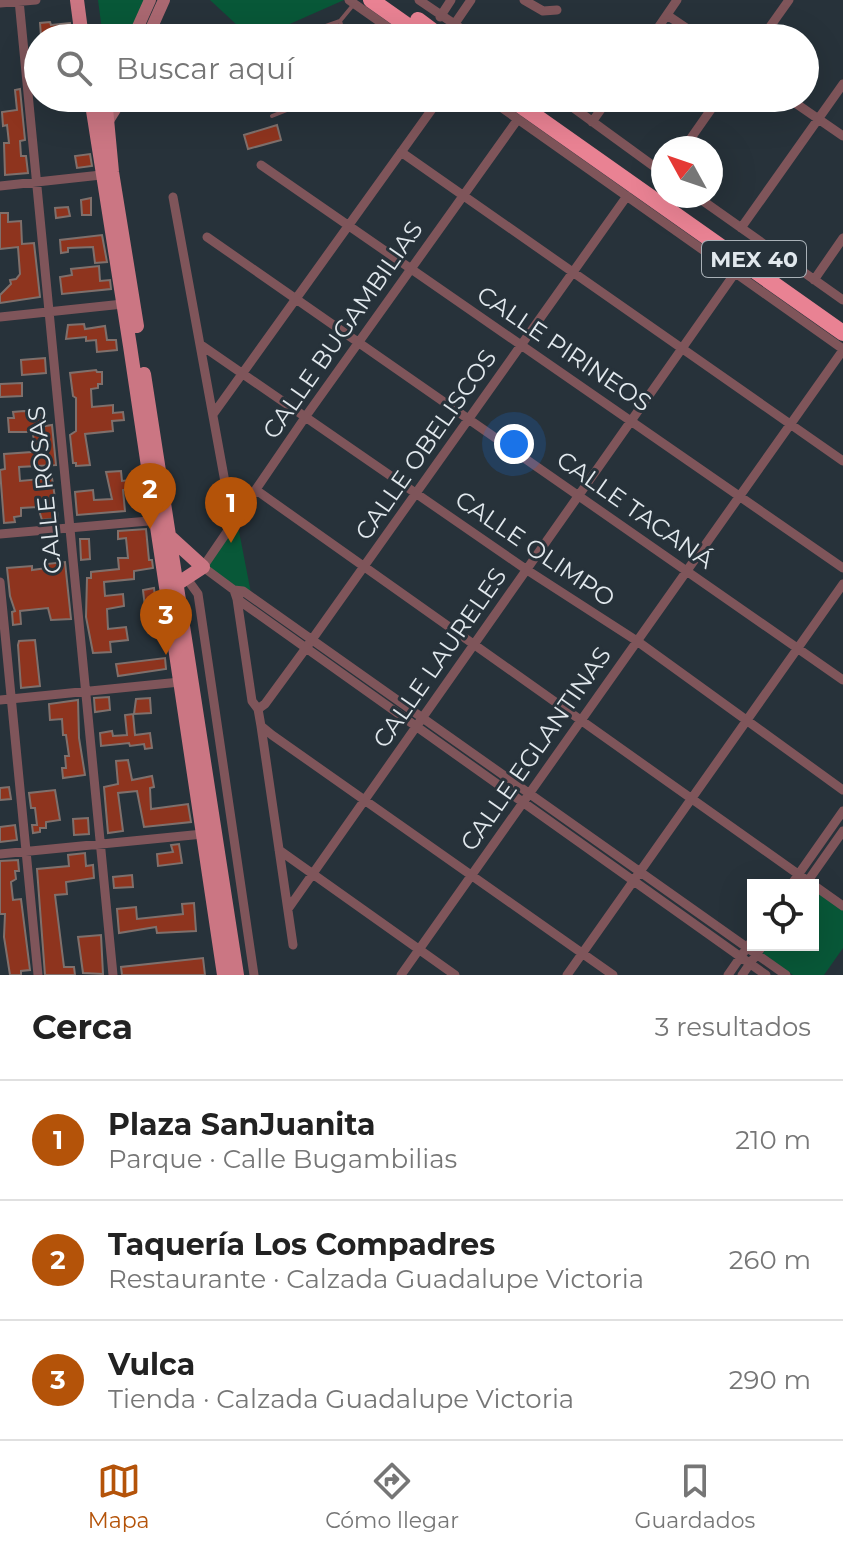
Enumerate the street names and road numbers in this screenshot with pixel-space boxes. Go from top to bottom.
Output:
street label: CALLE BUGAMBILIAS [256,215,429,444]
road number: MEX 40 [702,241,806,277]
street label: CALLE PIRINEOS [472,280,657,418]
street label: CALLE OBELISCOS [349,344,502,546]
street label: CALLE ROSAS [21,405,68,575]
street label: CALLE TACANÁ [551,445,720,575]
street label: CALLE OLIMPO [450,484,621,613]
street label: CALLE LAURELES [367,562,512,753]
street label: CALLE EGLANTINAS [454,641,617,856]

